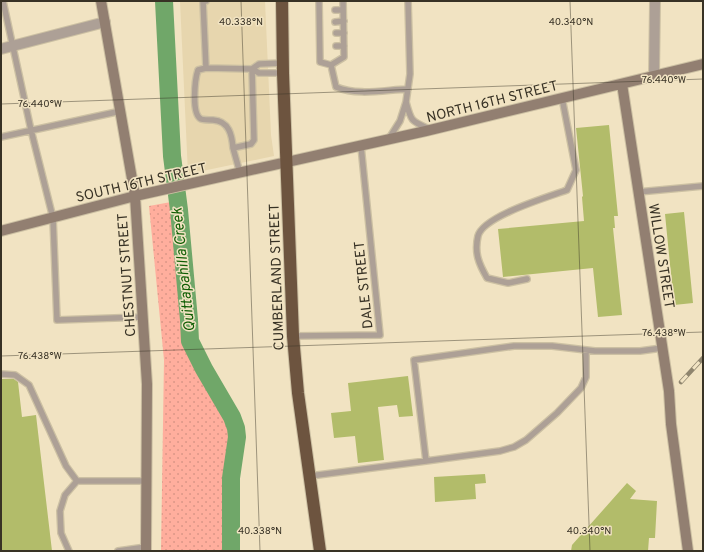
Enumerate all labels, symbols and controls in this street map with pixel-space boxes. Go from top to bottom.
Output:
text: 40.338°N [219,16,263,29]
text: 40.340°N [549,16,593,29]
text: 76.440°W [642,74,686,87]
street label: NORTH 16TH STREET [425,78,560,127]
text: 76.440°W [18,98,62,111]
street label: SOUTH 16TH STREET [74,160,208,207]
street label: WILLOW STREET [644,202,677,310]
street label: CUMBERLAND STREET [266,203,289,351]
water label: Quittapahilla Creek [168,207,200,333]
street label: CHESTNUT STREET [115,212,140,337]
street label: DALE STREET [351,240,378,329]
text: 76.438°W [642,327,686,340]
text: 76.438°W [18,350,62,363]
text: 40.338°N [238,525,282,538]
text: 40.340°N [567,525,611,538]

